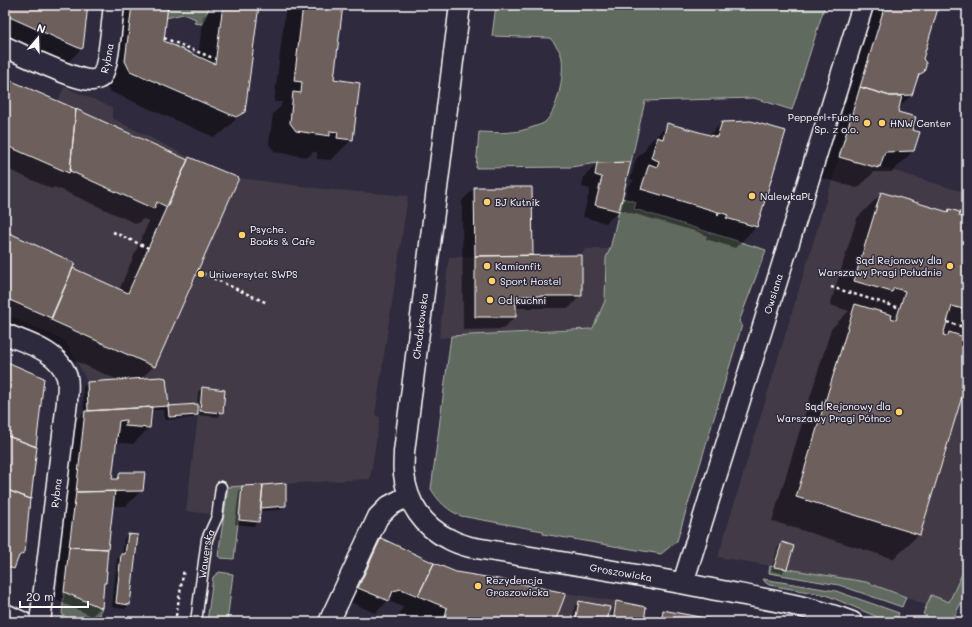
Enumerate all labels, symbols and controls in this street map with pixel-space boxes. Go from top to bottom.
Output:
north arrow [18,18,58,58]
text: N [35,20,48,37]
street label: Rybna [97,43,117,75]
place label: Pepperl+Fuchs Sp. z o.o. [788,110,859,136]
place label: HNW Center [890,116,951,130]
marker: Pepperl+Fuchs Sp. z o.o. [862,118,872,128]
marker: HNW Center [877,118,887,128]
place label: NalewkaPL [760,189,814,203]
marker: NalewkaPL [747,191,757,201]
place label: BJ Kutnik [495,195,540,209]
marker: BJ Kutnik [482,197,492,207]
place label: Psyche. Books & Cafe [250,222,315,248]
marker: Psyche. Books & Cafe [237,230,247,240]
place label: Sąd Rejonowy dla Warszawy Pragi Południe [818,253,942,279]
place label: Kamionfit [495,259,541,273]
marker: Kamionfit [482,261,492,271]
marker: Sąd Rejonowy dla Warszawy Pragi Południe [945,261,955,271]
place label: Uniwersytet SWPS [209,267,298,281]
marker: Uniwersytet SWPS [196,269,206,279]
street label: Owsiana [760,272,786,316]
place label: Sport Hostel [500,274,561,288]
marker: Sport Hostel [487,276,497,286]
street label: Chodakowska [409,292,431,360]
place label: Od kuchni [498,293,546,307]
marker: Od kuchni [485,295,495,305]
place label: Sąd Rejonowy dla Warszawy Pragi Północ [776,399,891,425]
marker: Sąd Rejonowy dla Warszawy Pragi Północ [894,407,904,417]
street label: Rybna [47,477,65,509]
street label: Wawerska [195,527,218,580]
street label: Groszowicka [589,560,653,585]
place label: Rezydencja Groszowicka [486,573,549,599]
marker: Rezydencja Groszowicka [473,581,483,591]
scale bar [20,583,88,609]
text: 20 m [26,588,54,604]

